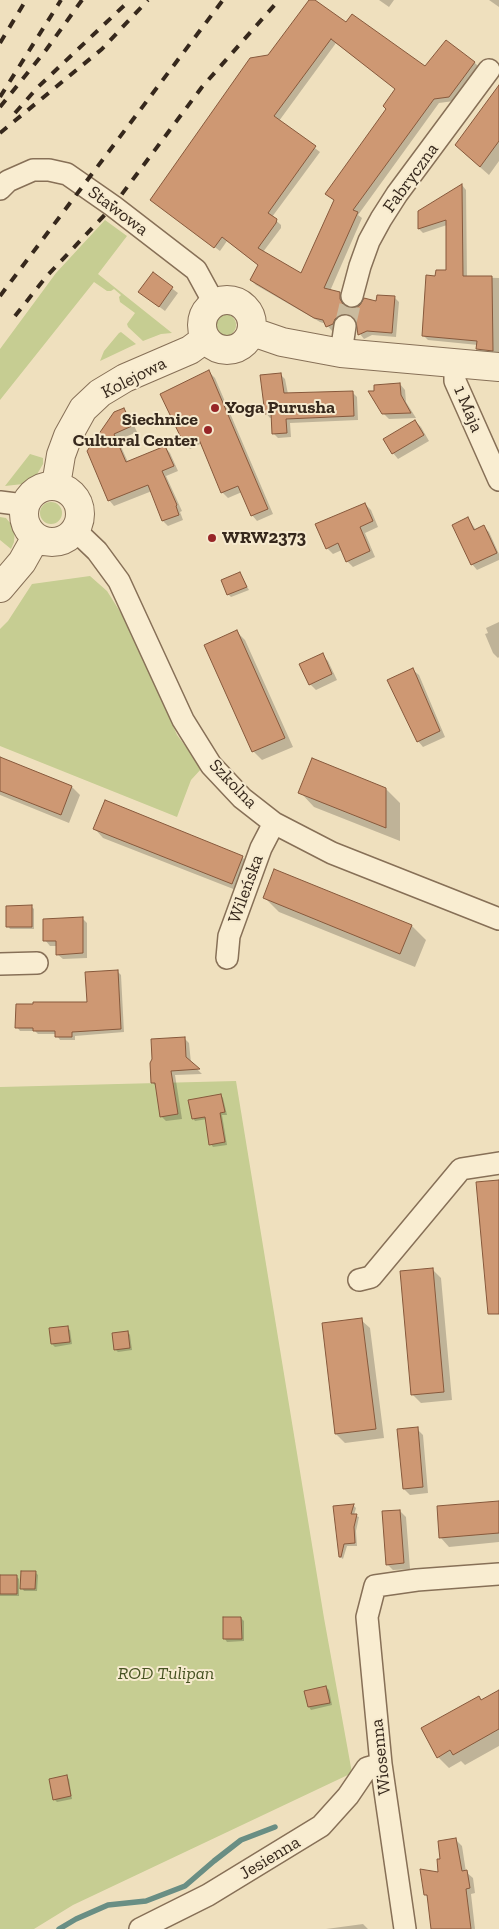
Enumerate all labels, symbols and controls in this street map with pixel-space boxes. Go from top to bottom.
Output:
street label: Fabryczna [379,139,443,217]
street label: Stawowa [84,181,152,241]
street label: Kolejowa [98,353,170,403]
street label: 1 Maja [449,382,487,436]
place label: Yoga Purusha [225,397,335,419]
marker: Yoga Purusha [209,402,221,414]
place label: Siechnice Cultural Center [73,409,198,452]
marker: Siechnice Cultural Center [202,424,214,436]
place label: WRW2373 [222,527,306,549]
marker: WRW2373 [206,532,218,544]
street label: Szkolna [204,755,262,813]
street label: Wileńska [224,852,268,926]
park label: ROD Tulipan [118,1663,214,1685]
street label: Wiosenna [366,1718,396,1796]
street label: Jesienna [236,1832,304,1884]

